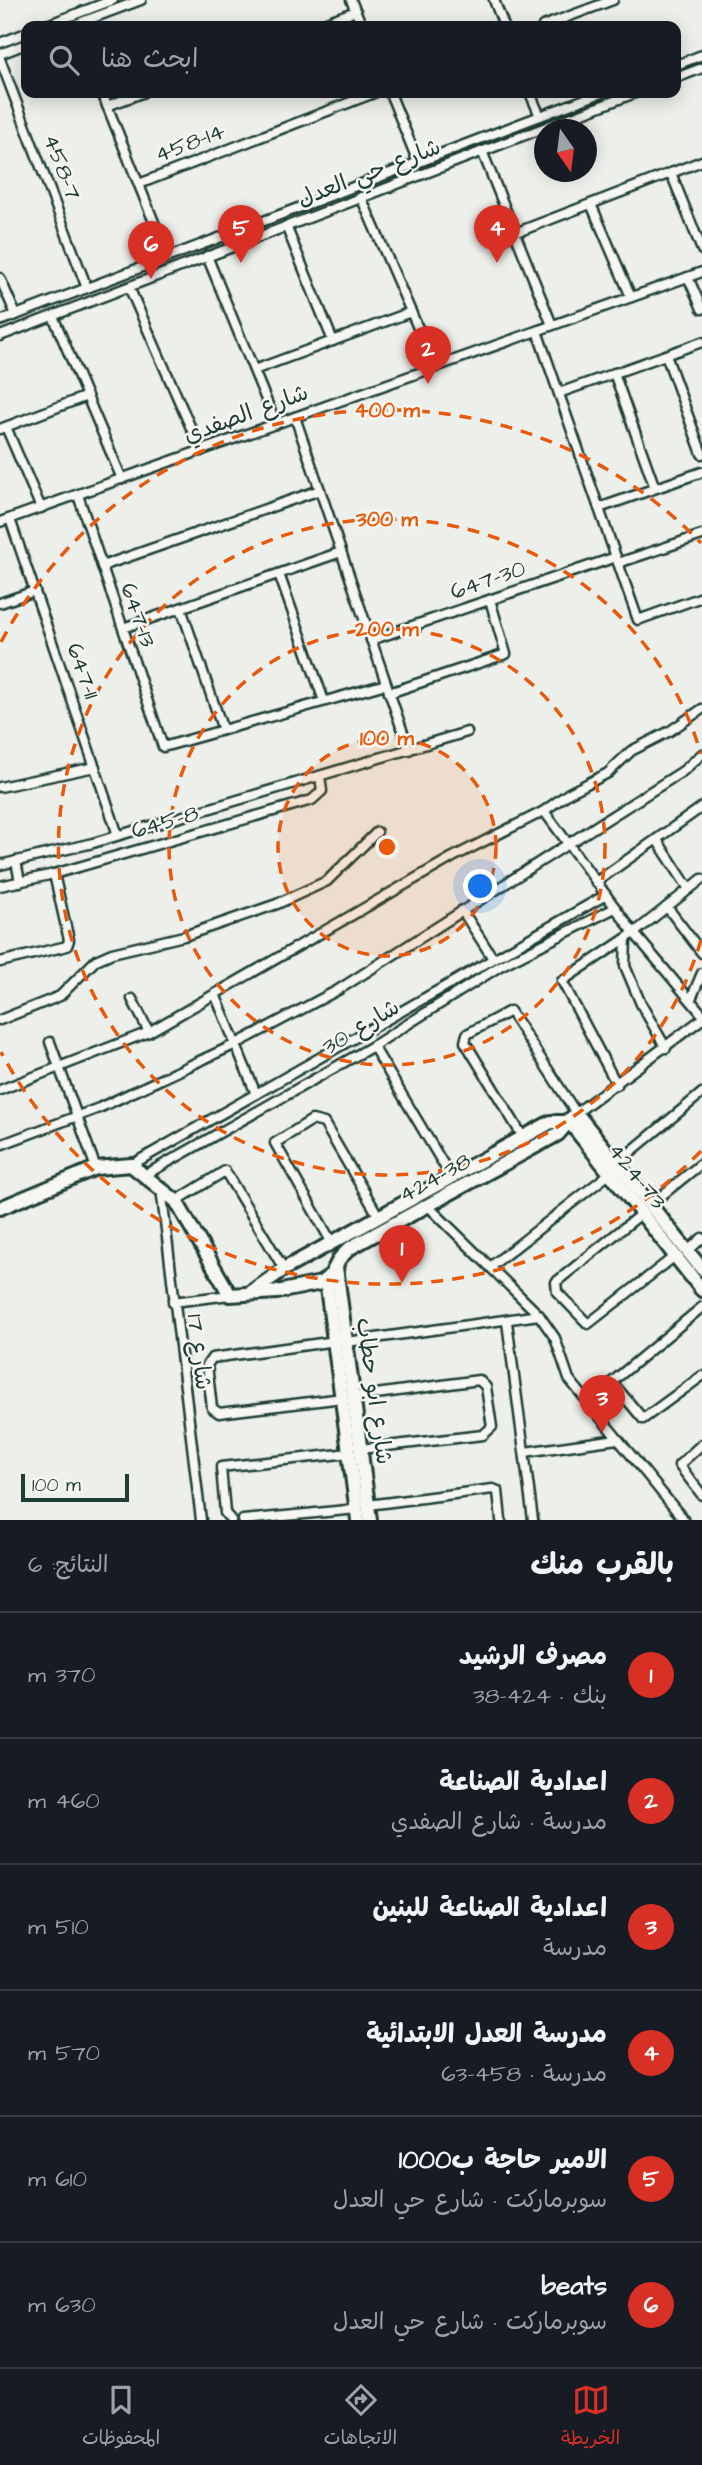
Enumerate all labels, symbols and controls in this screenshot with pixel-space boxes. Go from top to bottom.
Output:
search box [21,21,681,98]
icon: search [45,41,83,79]
text: ابحث هنا [101,41,198,77]
street label: 458-14 [150,115,230,171]
north arrow [534,119,597,182]
street label: 458-7 [35,129,89,205]
street label: شارع حي العدل [293,131,447,219]
pin: 5 [218,205,264,263]
pin: 4 [474,205,520,263]
pin: 6 [128,221,174,279]
pin: 2 [405,326,451,384]
street label: شارع الصفدي [179,377,313,451]
text: 400 m [354,396,420,425]
text: 300 m [355,505,419,534]
street label: 647-30 [446,552,530,608]
street label: 647-13 [112,579,164,652]
text: 200 m [354,615,419,644]
street label: 647-11 [59,639,107,703]
text: 100 m [360,724,415,753]
street label: 645-8 [128,797,202,847]
centre of rings [375,835,399,859]
your location [463,869,497,903]
street label: شارع 30 [316,991,406,1063]
street label: 424-73 [600,1136,674,1216]
street label: 424-38 [393,1145,477,1211]
pin: 1 [379,1225,425,1283]
street label: شارع 17 [178,1312,220,1392]
street label: شارع ابو حطاب [348,1315,400,1467]
pin: 3 [579,1375,625,1433]
scale bar [21,1471,130,1503]
text: 100 m [32,1472,81,1499]
text: بالقرب منك [530,1544,674,1586]
text: النتائج: 6 [28,1549,109,1581]
text: مصرف الرشيد [459,1638,607,1674]
text: 370 m [28,1659,96,1691]
text: 1 [650,1659,652,1691]
text: بنك · 424-38 [473,1680,607,1712]
text: اعدادية الصناعة [439,1764,607,1800]
text: 460 m [28,1785,100,1817]
text: 2 [644,1785,658,1817]
text: مدرسة · شارع الصفدي [391,1806,607,1838]
text: اعدادية الصناعة للبنين [372,1890,607,1926]
text: 510 m [28,1911,89,1943]
text: 3 [645,1911,657,1943]
text: مدرسة [543,1932,607,1964]
text: مدرسة العدل الابتدائية [366,2016,607,2052]
text: 570 m [28,2037,100,2069]
text: 4 [643,2037,659,2069]
text: مدرسة · 458-63 [441,2058,607,2090]
text: الامير حاجة ب1000 [399,2142,607,2178]
text: 610 m [28,2163,87,2195]
text: 5 [643,2163,659,2195]
text: سوبرماركت · شارع حي العدل [333,2184,607,2216]
text: beats [542,2268,607,2304]
text: 630 m [28,2289,96,2321]
text: 6 [644,2289,658,2321]
text: سوبرماركت · شارع حي العدل [333,2306,607,2338]
tab: المحفوظات [82,2381,160,2454]
tab: الاتجاهات [324,2381,397,2454]
tab: الخريطة [561,2381,620,2454]

